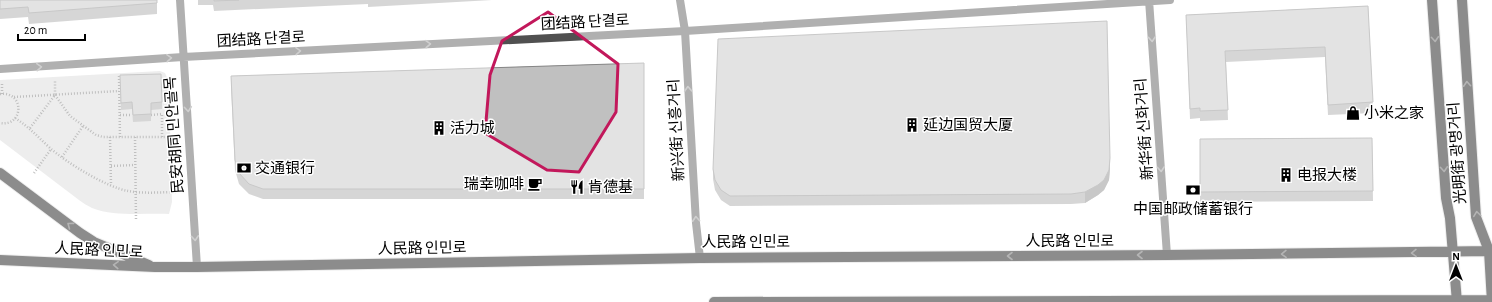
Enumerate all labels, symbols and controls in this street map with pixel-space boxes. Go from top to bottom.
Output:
street label: 团结路 단결로 [540,12,630,32]
scale bar [18,16,85,42]
text: 20 m [24,24,47,36]
street label: 团结路 단결로 [216,29,306,49]
one-way arrow [1147,36,1156,42]
one-way arrow [1430,36,1439,42]
one-way arrow [425,40,431,49]
one-way arrow [295,47,301,55]
one-way arrow [166,53,172,62]
one-way arrow [36,62,42,71]
street label: 民安胡同 민안골목 [162,76,186,194]
street label: 新华街 신화거리 [1131,77,1156,181]
street label: 新兴街 신흥거리 [665,78,687,182]
one-way arrow [1463,81,1472,87]
one-way arrow [684,86,692,92]
street label: 光明街 광명거리 [1445,101,1469,205]
shop icon: 小米之家 [1345,105,1361,121]
place label: 小米之家 [1364,105,1424,121]
one-way arrow [183,106,192,112]
building icon: 延边国贸大厦 [904,117,920,133]
place label: 延边国贸大厦 [923,117,1013,133]
building icon: 活力城 [431,120,447,136]
place label: 活力城 [450,120,495,136]
bank icon: 交通银行 [236,160,252,176]
place label: 交通银行 [255,160,315,176]
one-way arrow [1157,166,1166,172]
one-way arrow [1439,166,1448,172]
building icon: 电报大楼 [1278,167,1294,183]
place label: 电报大楼 [1297,167,1357,183]
place label: 瑞幸咖啡 [464,176,524,192]
cafe icon: 瑞幸咖啡 [527,176,543,192]
place label: 肯德基 [588,178,633,195]
restaurant icon: 肯德基 [569,179,585,195]
bank icon: 中国邮政储蓄银行 [1185,182,1201,198]
place label: 中国邮政储蓄银行 [1133,201,1253,217]
one-way arrow [1473,211,1481,217]
one-way arrow [691,216,700,222]
one-way arrow [67,223,74,230]
street label: 人民路 인민로 [1026,233,1114,249]
street label: 人民路 인민로 [702,234,790,250]
one-way arrow [190,235,199,242]
street label: 人民路 인민로 [377,239,467,257]
street label: 人民路 인민로 [54,240,144,260]
north arrow [1436,246,1476,286]
one-way arrow [1411,249,1417,257]
one-way arrow [1281,250,1287,258]
one-way arrow [1137,251,1143,260]
text: N [1452,251,1460,262]
one-way arrow [1007,252,1013,260]
one-way arrow [113,261,119,270]

